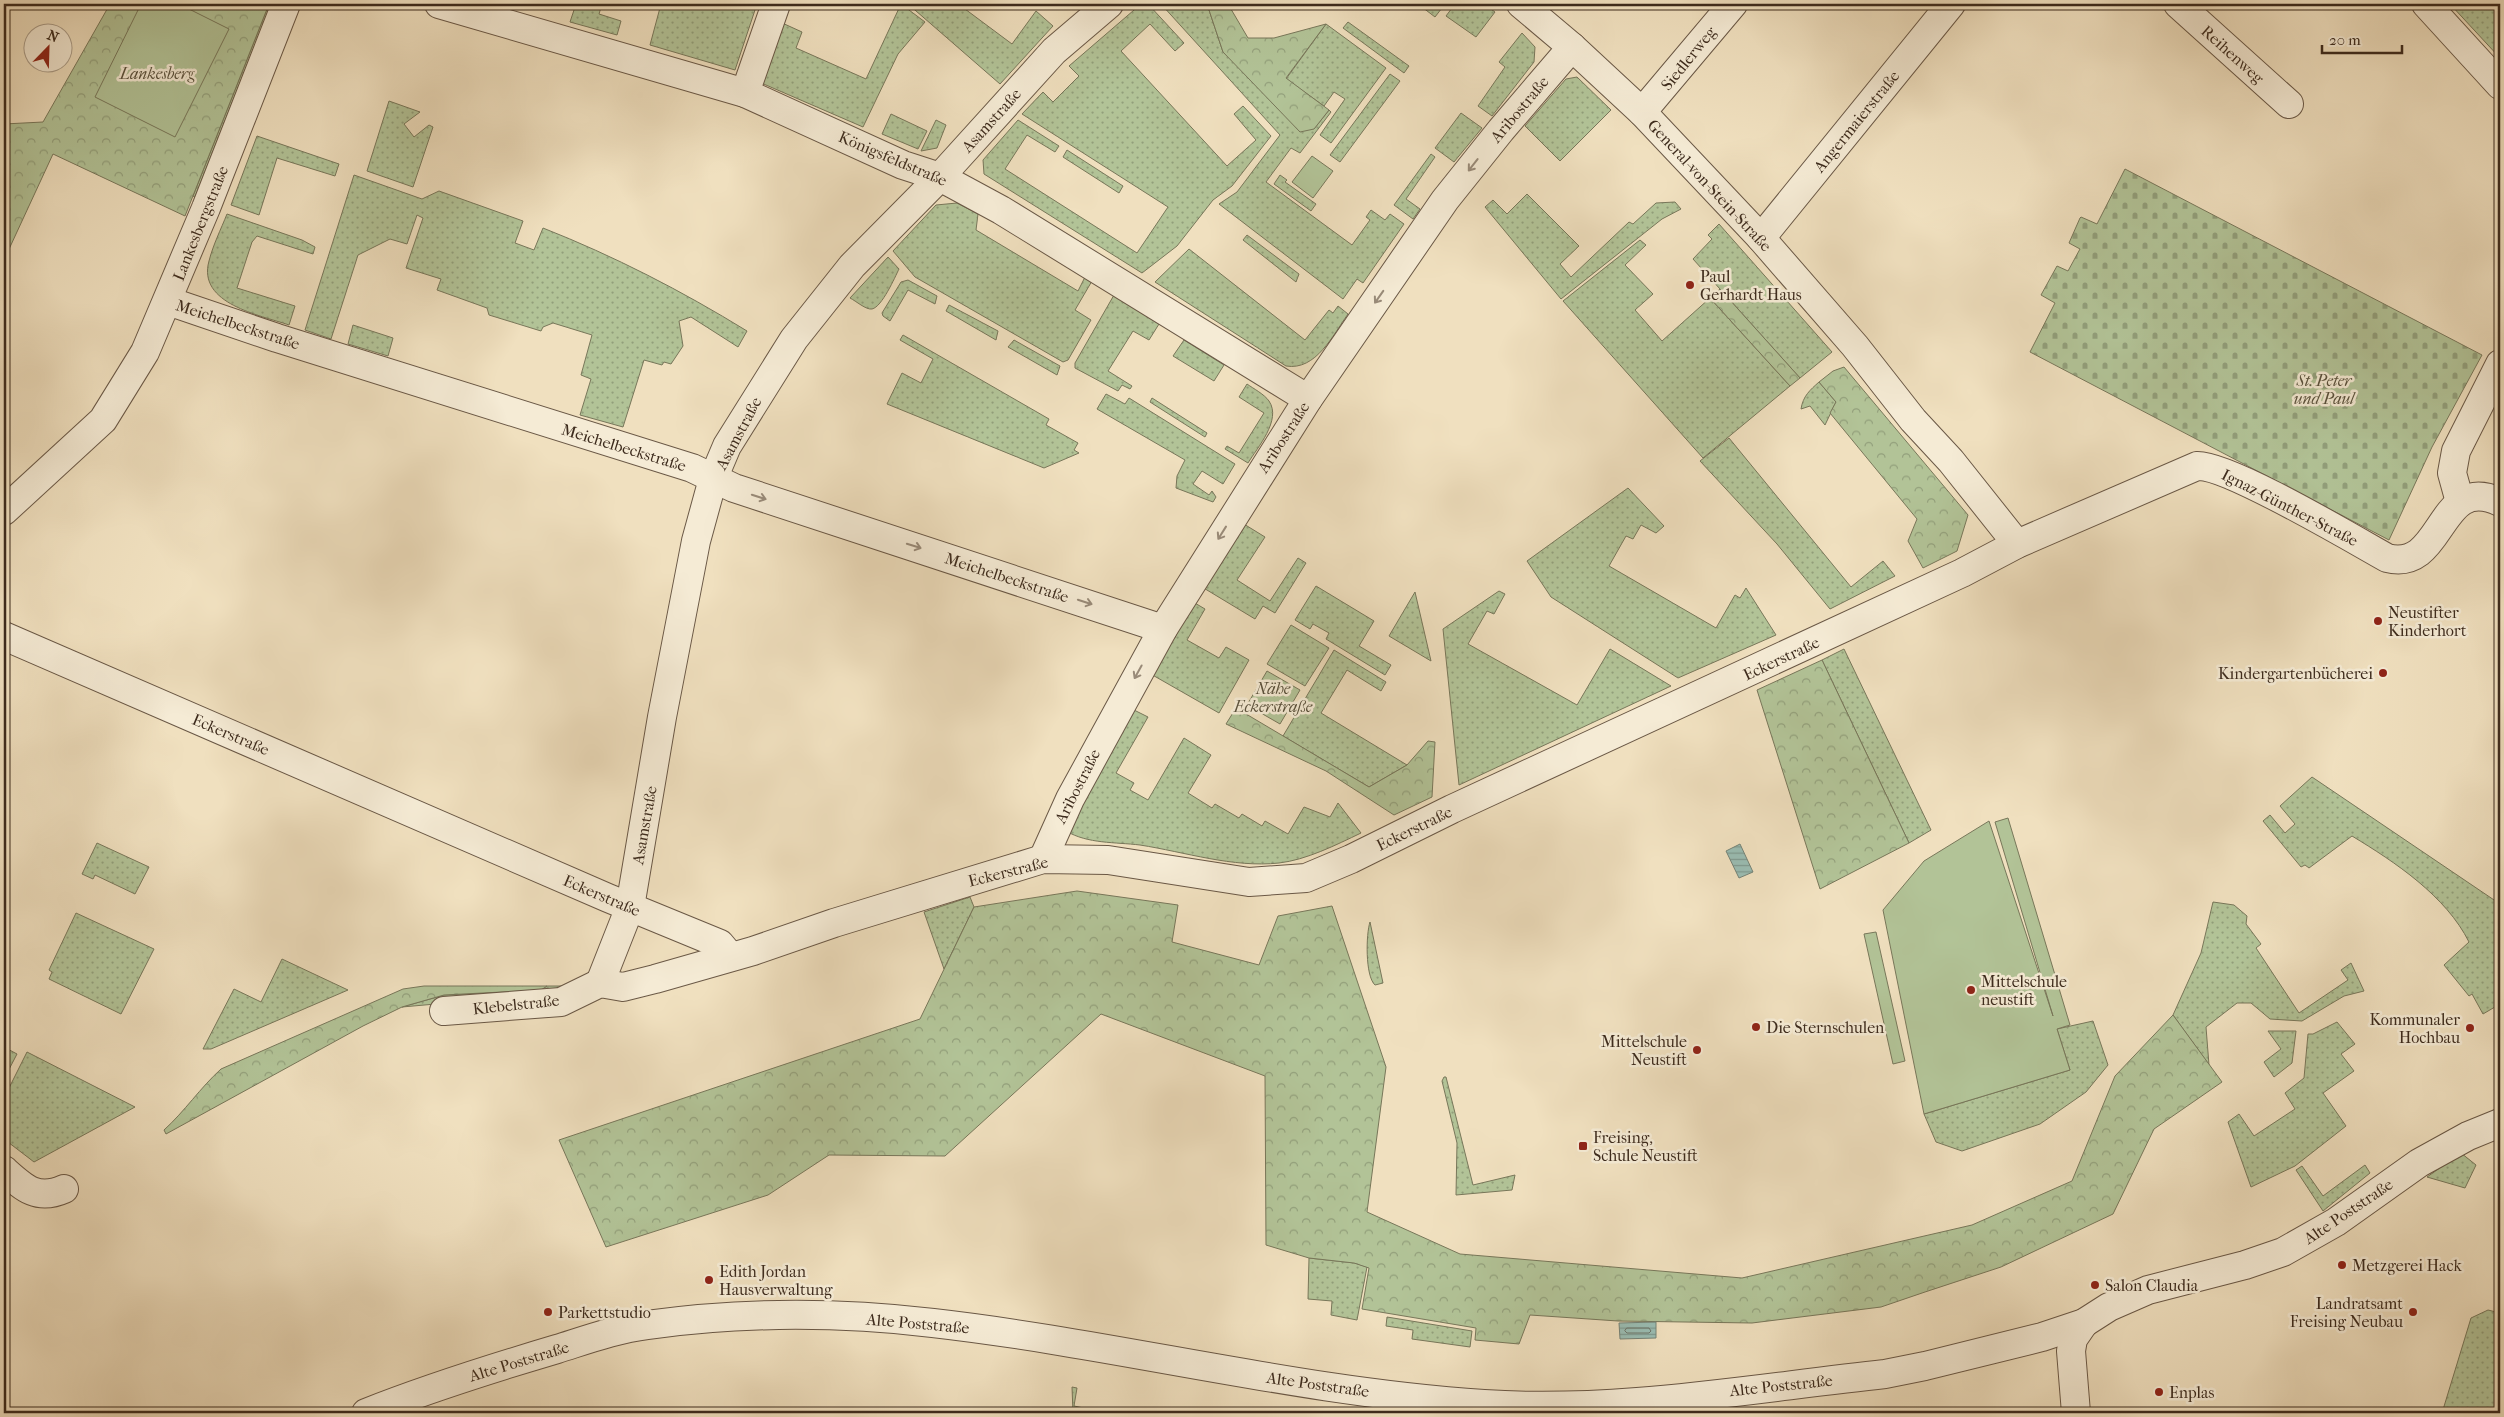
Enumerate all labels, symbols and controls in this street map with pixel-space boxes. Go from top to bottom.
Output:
street label: Reihenweg [2197,21,2268,88]
north arrow [22,22,72,72]
street label: Siedlerweg [1657,22,1720,94]
scale bar [2322,22,2402,54]
text: N [45,27,61,47]
text: 20 m [2329,31,2361,49]
park label: Lankesberg [119,64,195,83]
street label: Angermaierstraße [1809,67,1903,177]
street label: Aribostraße [1485,72,1553,147]
street label: Asamstraße [957,84,1025,157]
street label: General-von-Stein-Straße [1644,116,1776,255]
street label: Königsfeldstraße [836,127,950,190]
one-way arrow [1468,158,1479,171]
street label: Lankesbergstraße [169,163,232,283]
place label: Paul Gerhardt Haus [1700,267,1802,304]
marker: Paul Gerhardt Haus [1684,279,1696,291]
one-way arrow [1374,289,1384,303]
street label: Meichelbeckstraße [174,296,302,353]
park label: St. Peter und Paul [2294,371,2356,408]
street label: Asamstraße [711,394,766,474]
street label: Aribostraße [1253,398,1313,477]
street label: Meichelbeckstraße [559,420,688,475]
street label: Ignaz-Günther-Straße [2218,465,2361,550]
one-way arrow [751,492,767,502]
one-way arrow [1216,525,1226,539]
one-way arrow [905,541,921,551]
street label: Meichelbeckstraße [943,549,1071,606]
one-way arrow [1076,598,1092,608]
place label: Neustifter Kinderhort [2388,603,2467,640]
marker: Neustifter Kinderhort [2372,615,2384,627]
street label: Eckerstraße [1740,632,1822,684]
place label: Kindergartenbücherei [2218,664,2373,683]
one-way arrow [1133,665,1143,680]
marker: Kindergartenbücherei [2377,667,2389,679]
park label: Nähe Eckerstraße [1233,679,1313,716]
street label: Eckerstraße [189,710,272,759]
street label: Aribostraße [1050,746,1104,827]
street label: Asamstraße [628,784,661,867]
street label: Eckerstraße [1373,802,1455,855]
street label: Eckerstraße [966,852,1050,891]
street label: Eckerstraße [560,871,643,920]
place label: Mittelschule neustift [1981,972,2067,1009]
marker: Mittelschule neustift [1965,984,1977,996]
street label: Klebelstraße [472,990,560,1018]
place label: Kommunaler Hochbau [2369,1010,2460,1047]
place label: Die Sternschulen [1766,1018,1885,1037]
marker: Die Sternschulen [1750,1021,1762,1033]
marker: Kommunaler Hochbau [2464,1022,2476,1034]
place label: Mittelschule Neustift [1601,1032,1687,1069]
marker: Mittelschule Neustift [1691,1044,1703,1056]
place label: Freising, Schule Neustift [1593,1128,1698,1165]
marker: Freising, Schule Neustift [1577,1140,1589,1152]
street label: Alte Poststraße [2299,1175,2396,1249]
place label: Metzgerei Hack [2352,1256,2462,1275]
marker: Metzgerei Hack [2336,1259,2348,1271]
place label: Edith Jordan Hausverwaltung [719,1262,833,1299]
marker: Edith Jordan Hausverwaltung [703,1274,715,1286]
place label: Salon Claudia [2105,1276,2199,1295]
marker: Salon Claudia [2089,1279,2101,1291]
place label: Landratsamt Freising Neubau [2290,1294,2403,1331]
place label: Parkettstudio [558,1303,651,1322]
marker: Parkettstudio [542,1306,554,1318]
marker: Landratsamt Freising Neubau [2407,1306,2419,1318]
street label: Alte Poststraße [865,1309,970,1337]
street label: Alte Poststraße [466,1337,571,1386]
street label: Alte Poststraße [1264,1368,1370,1401]
street label: Alte Poststraße [1728,1371,1833,1400]
place label: Enplas [2169,1383,2214,1402]
marker: Enplas [2153,1386,2165,1398]

